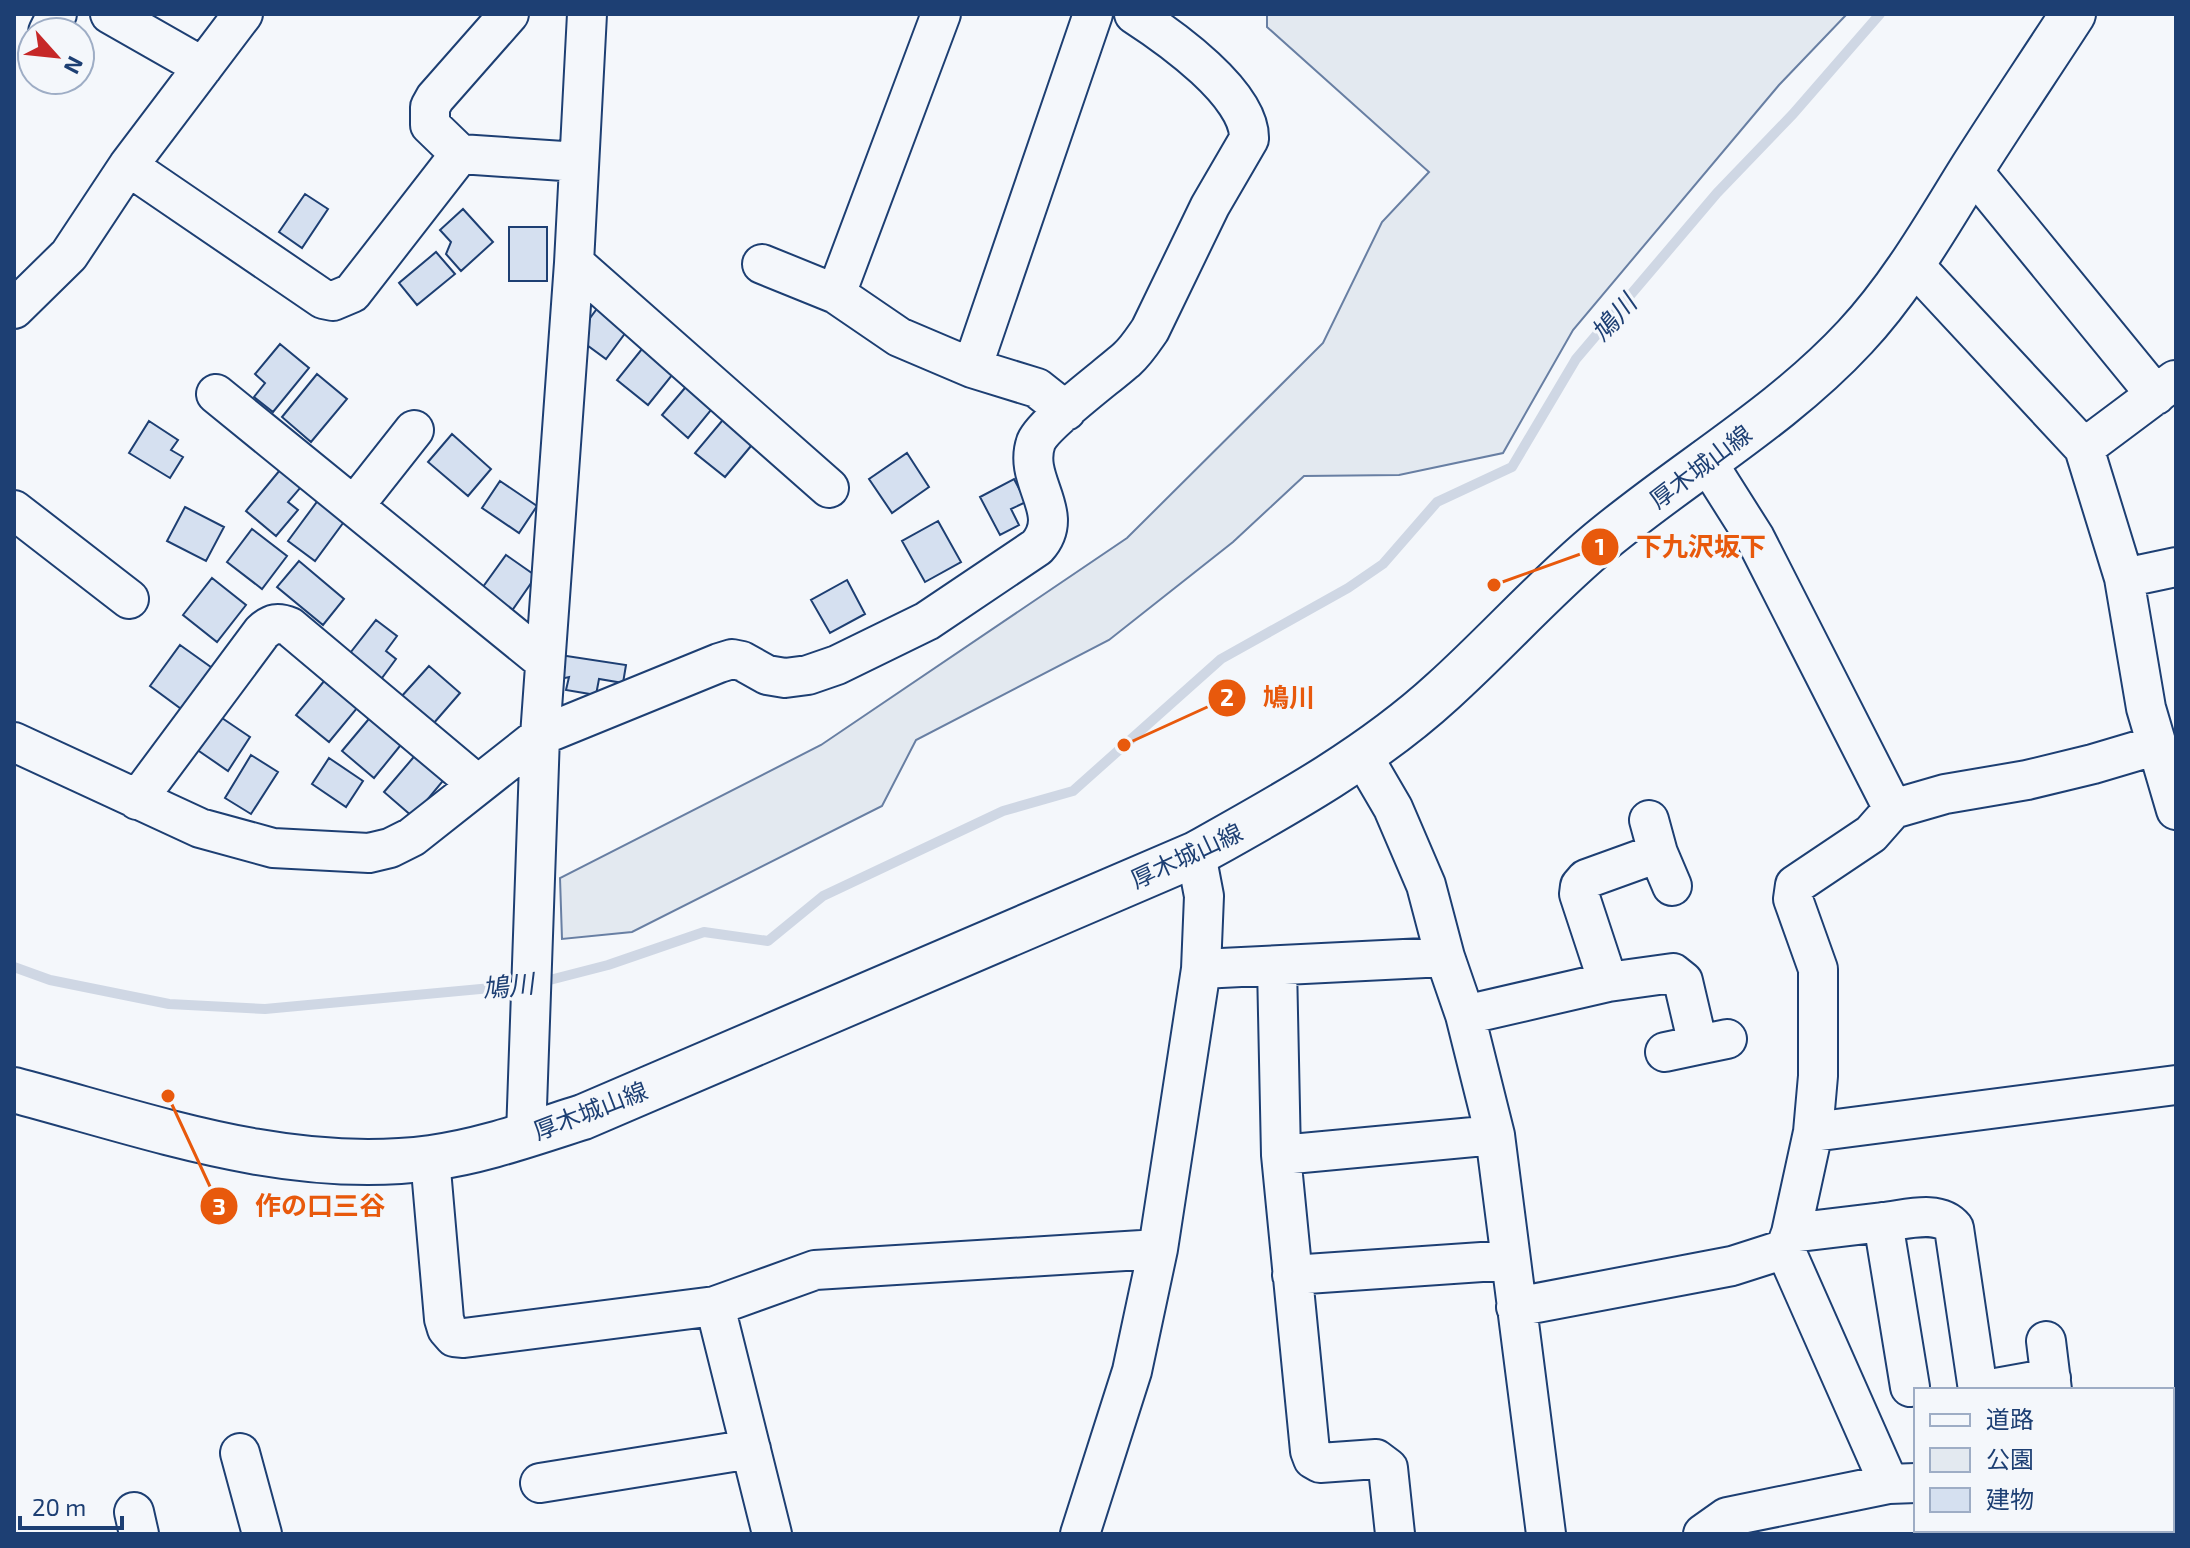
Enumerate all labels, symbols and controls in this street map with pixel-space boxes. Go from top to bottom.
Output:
north arrow [16,16,96,96]
text: N [60,53,90,79]
water label: 鳩川 [1584,285,1644,347]
street label: 厚木城山線 [1643,418,1757,514]
callout: 下九沢坂下 [1580,522,1782,572]
text: 下九沢坂下 [1636,530,1766,561]
text: 1 [1595,531,1605,560]
callout: 鳩川 [1207,673,1331,723]
text: 鳩川 [1263,681,1315,712]
text: 2 [1220,682,1234,711]
street label: 厚木城山線 [1125,817,1247,893]
water label: 鳩川 [480,966,539,1004]
street label: 厚木城山線 [529,1075,651,1145]
callout: 作の口三谷 [199,1181,401,1231]
text: 作の口三谷 [255,1189,385,1220]
text: 3 [212,1191,226,1220]
legend [1914,1388,2174,1532]
text: 道路 [1986,1404,2034,1433]
text: 公園 [1986,1444,2034,1473]
scale bar [20,1480,122,1530]
text: 建物 [1986,1484,2034,1513]
text: 20 m [32,1492,86,1521]

